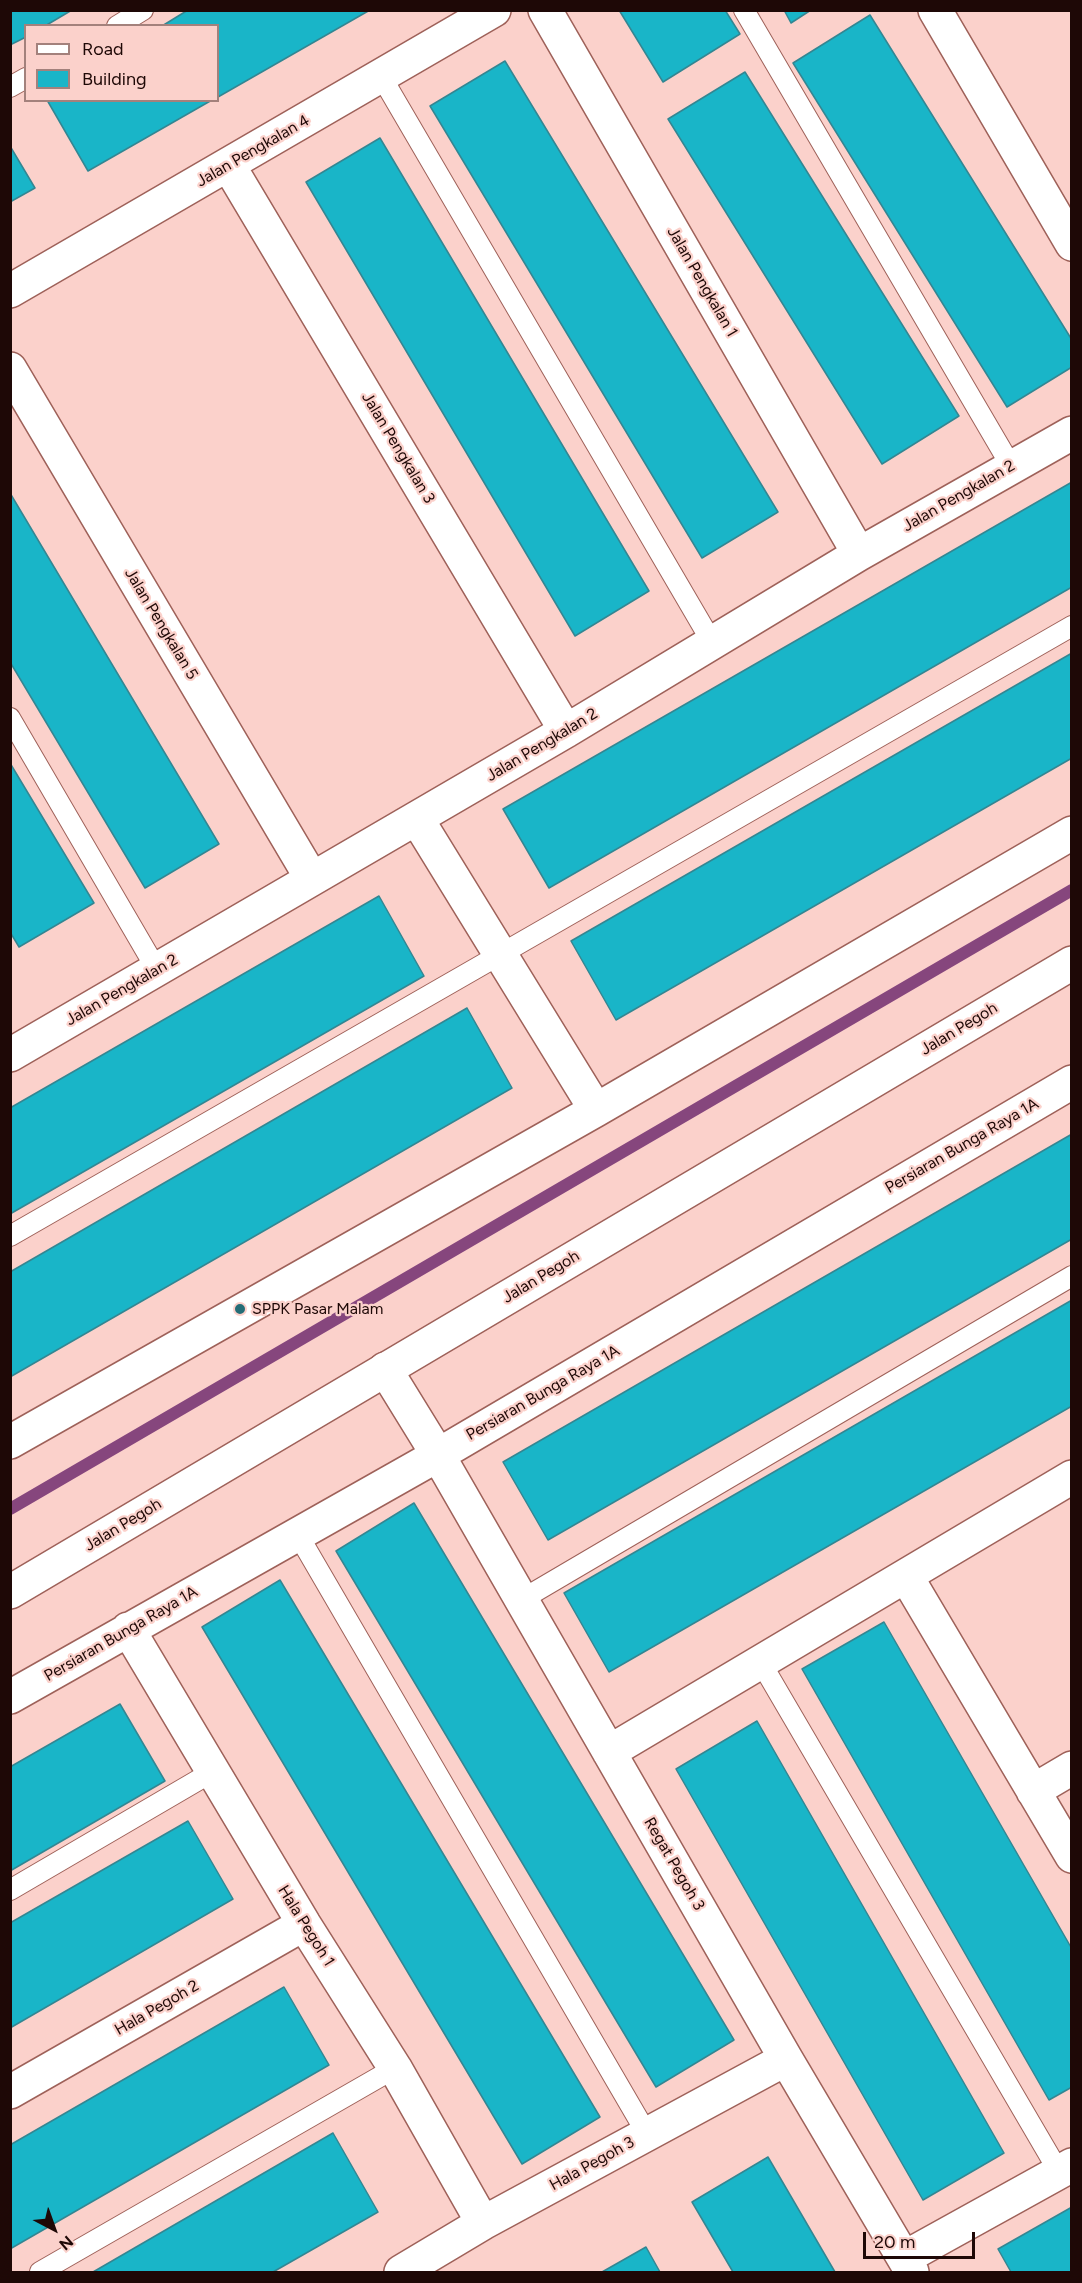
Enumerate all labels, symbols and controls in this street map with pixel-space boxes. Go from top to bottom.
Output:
legend [24,24,219,102]
text: Road [82,38,123,60]
text: Building [82,68,147,90]
street label: Jalan Pengkalan 4 [193,111,313,191]
street label: Jalan Pengkalan 1 [663,223,741,341]
street label: Jalan Pengkalan 3 [357,389,439,507]
street label: Jalan Pengkalan 2 [899,456,1019,536]
street label: Jalan Pengkalan 5 [120,565,202,683]
street label: Jalan Pengkalan 2 [483,704,601,786]
street label: Jalan Pengkalan 2 [62,950,182,1030]
street label: Jalan Pegoh [917,999,1001,1059]
street label: Persiaran Bunga Raya 1A [882,1094,1042,1198]
street label: Jalan Pegoh [499,1247,583,1307]
place label: SPPK Pasar Malam [252,1299,383,1319]
marker: SPPK Pasar Malam [233,1302,247,1316]
street label: Persiaran Bunga Raya 1A [463,1341,623,1445]
street label: Jalan Pegoh [81,1495,165,1555]
street label: Persiaran Bunga Raya 1A [41,1582,201,1686]
street label: Regat Pegoh 3 [640,1814,708,1914]
street label: Hala Pegoh 1 [274,1882,338,1970]
street label: Hala Pegoh 2 [111,1976,203,2040]
street label: Hala Pegoh 3 [546,2133,638,2195]
north arrow [24,2199,84,2259]
scale bar [866,2220,978,2258]
text: 20 m [874,2231,915,2253]
text: N [55,2232,77,2254]

